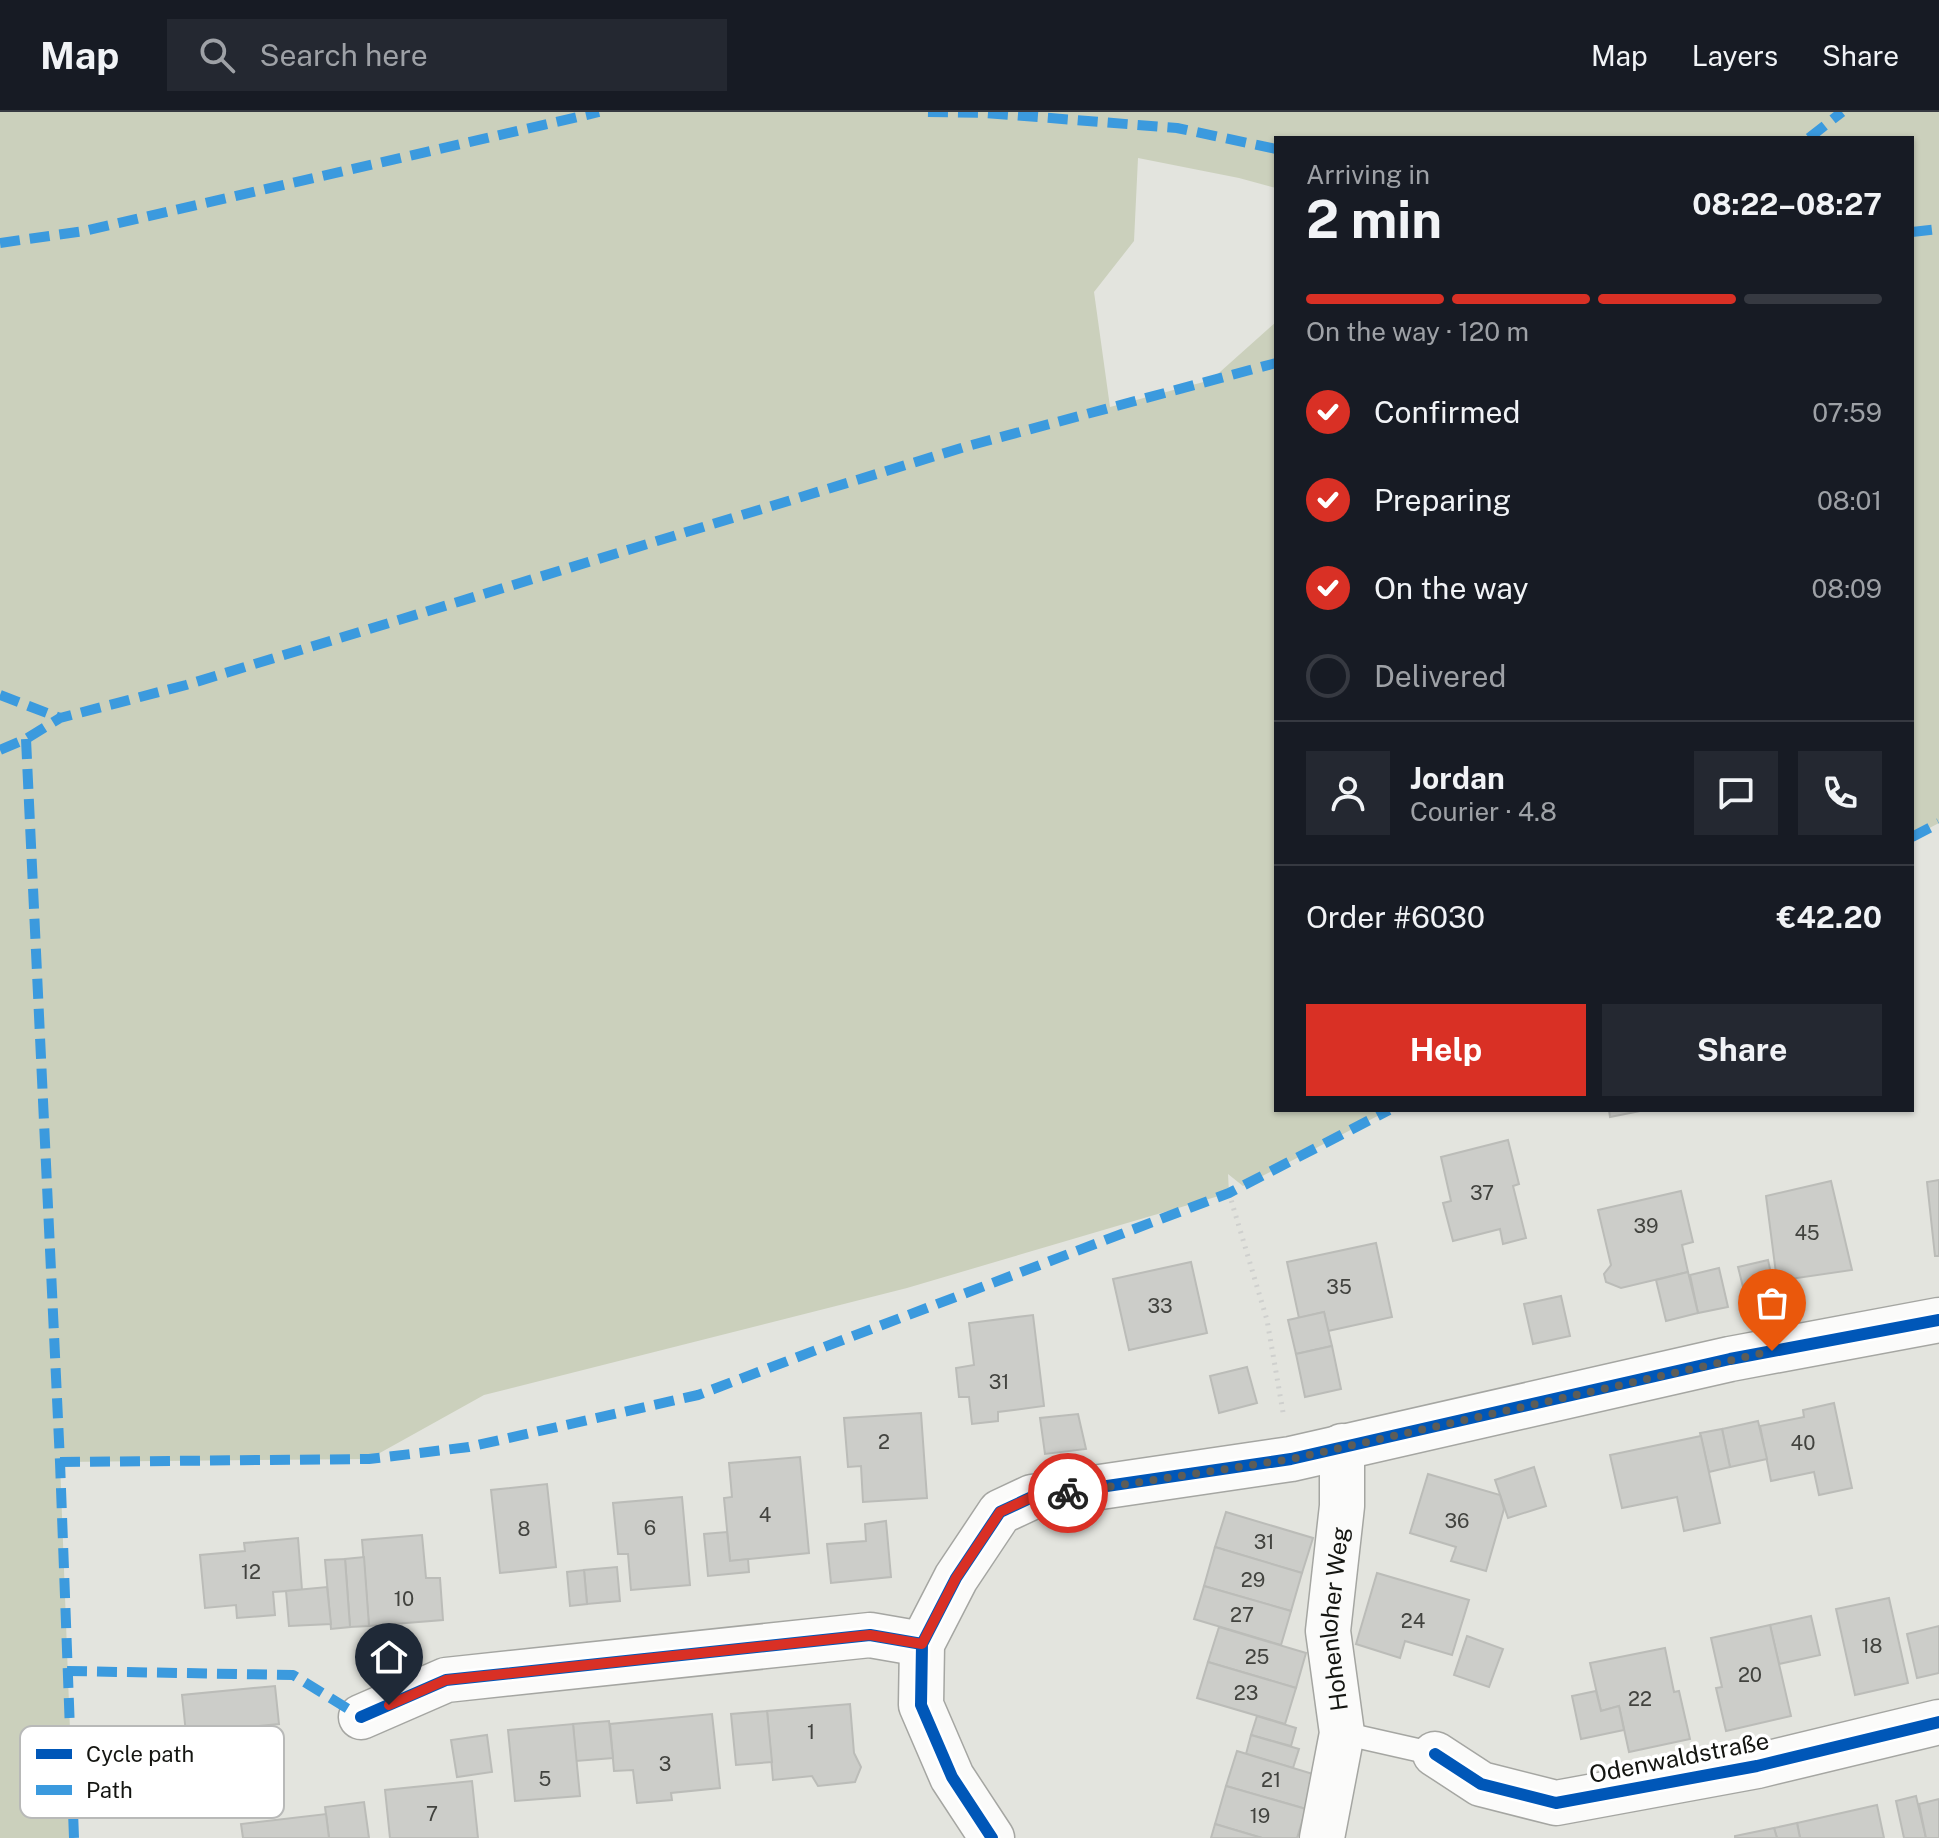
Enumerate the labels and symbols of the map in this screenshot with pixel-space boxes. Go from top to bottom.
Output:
house number: 37 [1470,1181,1494,1205]
house number: 39 [1634,1214,1658,1238]
house number: 45 [1794,1221,1820,1245]
pin [1738,1269,1806,1351]
house number: 35 [1326,1275,1352,1299]
house number: 33 [1147,1294,1173,1318]
house number: 31 [989,1370,1009,1394]
house number: 2 [878,1430,890,1454]
house number: 40 [1791,1431,1815,1455]
courier [1028,1453,1108,1533]
house number: 4 [759,1503,771,1527]
house number: 36 [1445,1509,1469,1533]
house number: 6 [644,1516,656,1540]
house number: 8 [518,1517,530,1541]
street label: Hohenloher Weg [1314,1525,1354,1713]
house number: 31 [1254,1530,1274,1554]
house number: 12 [241,1560,261,1584]
house number: 29 [1241,1568,1265,1592]
house number: 10 [394,1587,414,1611]
house number: 27 [1230,1603,1254,1627]
house number: 24 [1401,1609,1425,1633]
pin [355,1623,423,1705]
house number: 18 [1861,1634,1883,1658]
house number: 25 [1245,1645,1269,1669]
house number: 20 [1738,1663,1762,1687]
house number: 23 [1234,1681,1258,1705]
house number: 22 [1628,1687,1652,1711]
house number: 1 [807,1720,815,1744]
legend [20,1726,284,1818]
street label: Odenwaldstraße [1587,1726,1771,1788]
text: Cycle path [86,1741,194,1767]
house number: 3 [659,1752,671,1776]
house number: 5 [539,1767,551,1791]
house number: 21 [1261,1768,1281,1792]
text: Path [86,1777,133,1803]
house number: 7 [426,1802,438,1826]
house number: 19 [1250,1804,1270,1828]

